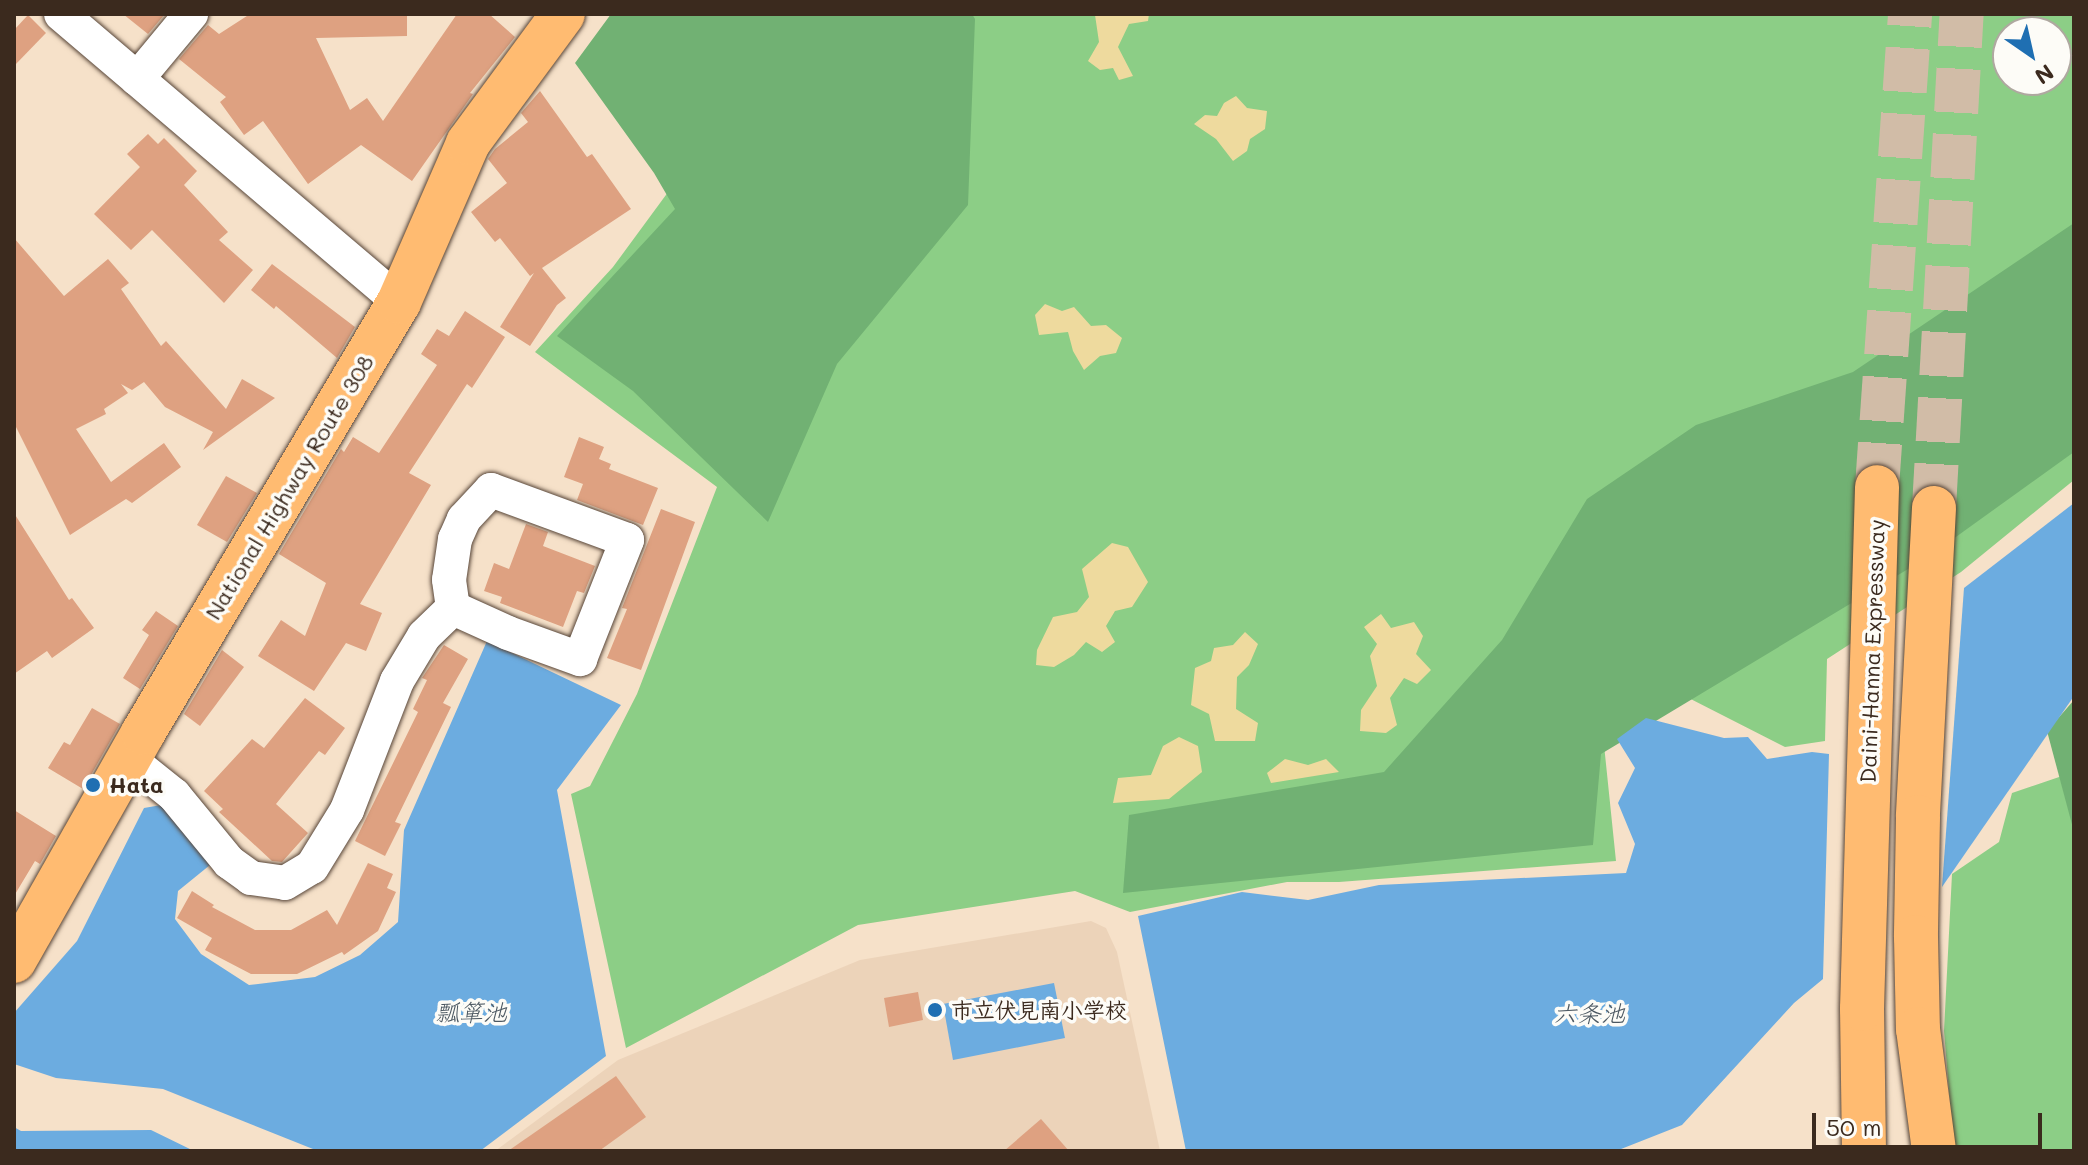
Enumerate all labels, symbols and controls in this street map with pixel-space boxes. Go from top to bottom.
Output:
north arrow [1992,16,2072,96]
text: N [2030,58,2060,91]
street label: National Highway Route 308 [199,350,379,624]
street label: Daini-Hanna Expressway [1854,519,1890,783]
place label: Hata [109,772,163,798]
marker: Hata [84,776,102,794]
place label: 市立伏見南小学校 [951,997,1127,1023]
water label: 瓢箪池 [435,998,507,1026]
water label: 六条池 [1553,999,1625,1027]
marker: 市立伏見南小学校 [926,1001,944,1019]
scale bar [1816,1097,2046,1147]
text: 50 m [1826,1111,1882,1142]

